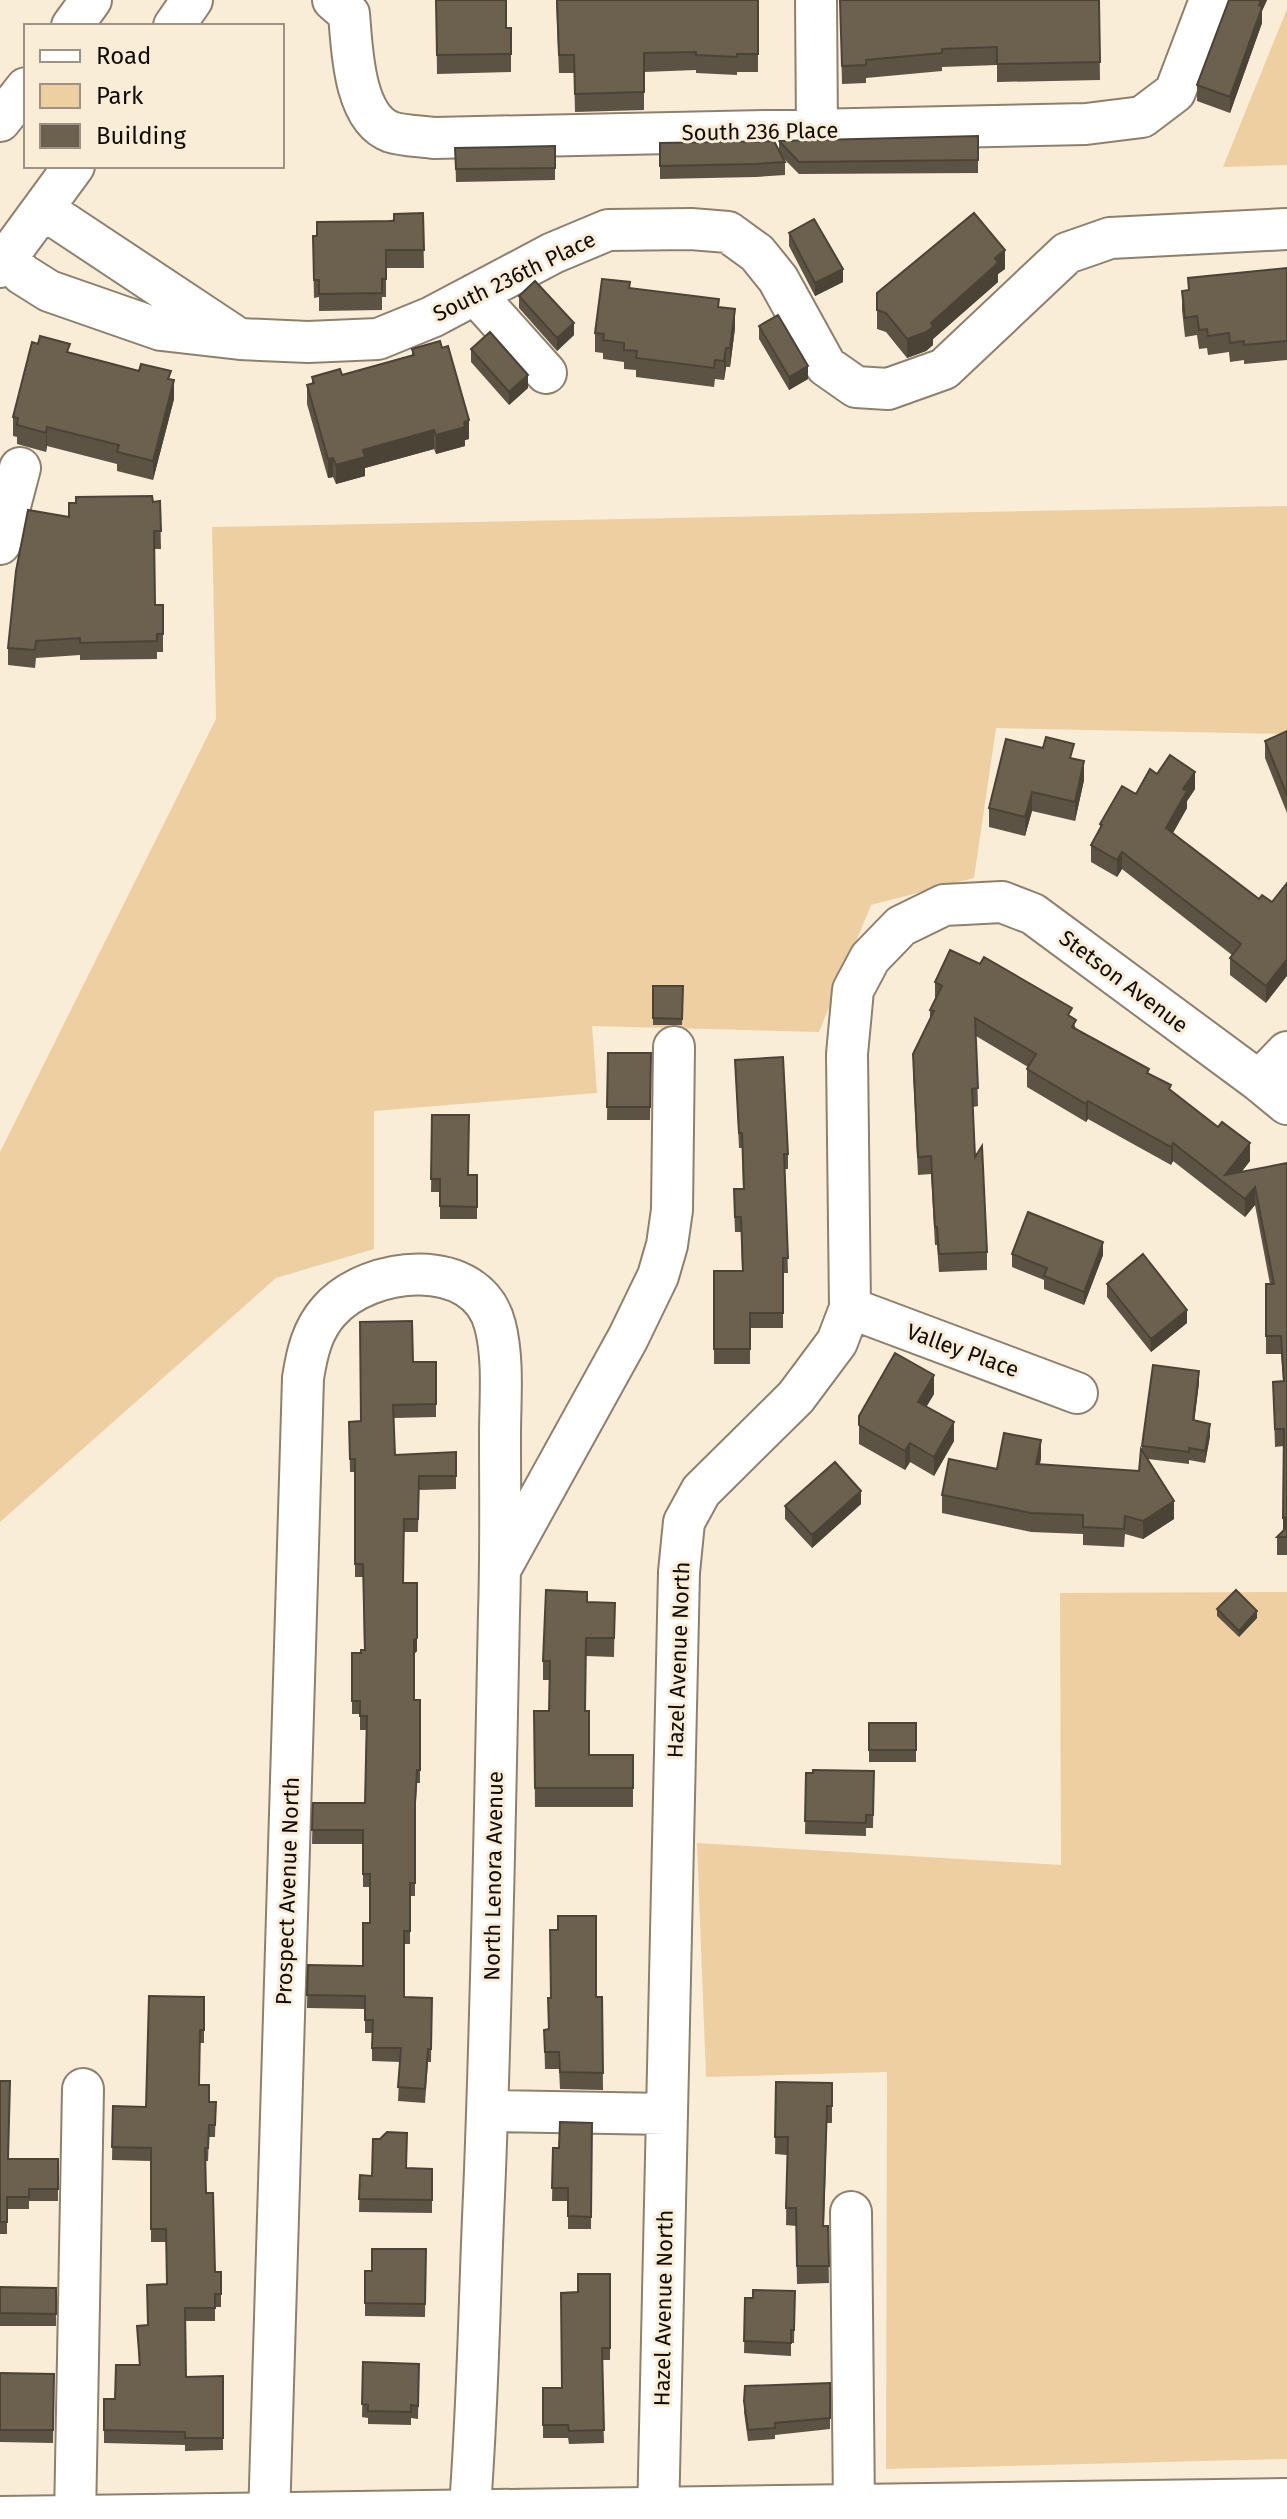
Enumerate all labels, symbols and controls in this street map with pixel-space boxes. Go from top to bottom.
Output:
legend [24,24,284,168]
text: Road [96,42,151,70]
text: Park [96,82,144,110]
street label: South 236 Place [682,117,839,146]
text: Building [96,122,186,150]
street label: South 236th Place [429,225,600,327]
street label: Stetson Avenue [1054,924,1193,1039]
street label: Valley Place [903,1318,1023,1383]
street label: Hazel Avenue North [662,1561,695,1759]
street label: North Lenora Avenue [478,1771,509,1981]
street label: Prospect Avenue North [270,1776,305,2006]
street label: Hazel Avenue North [648,2209,679,2407]

